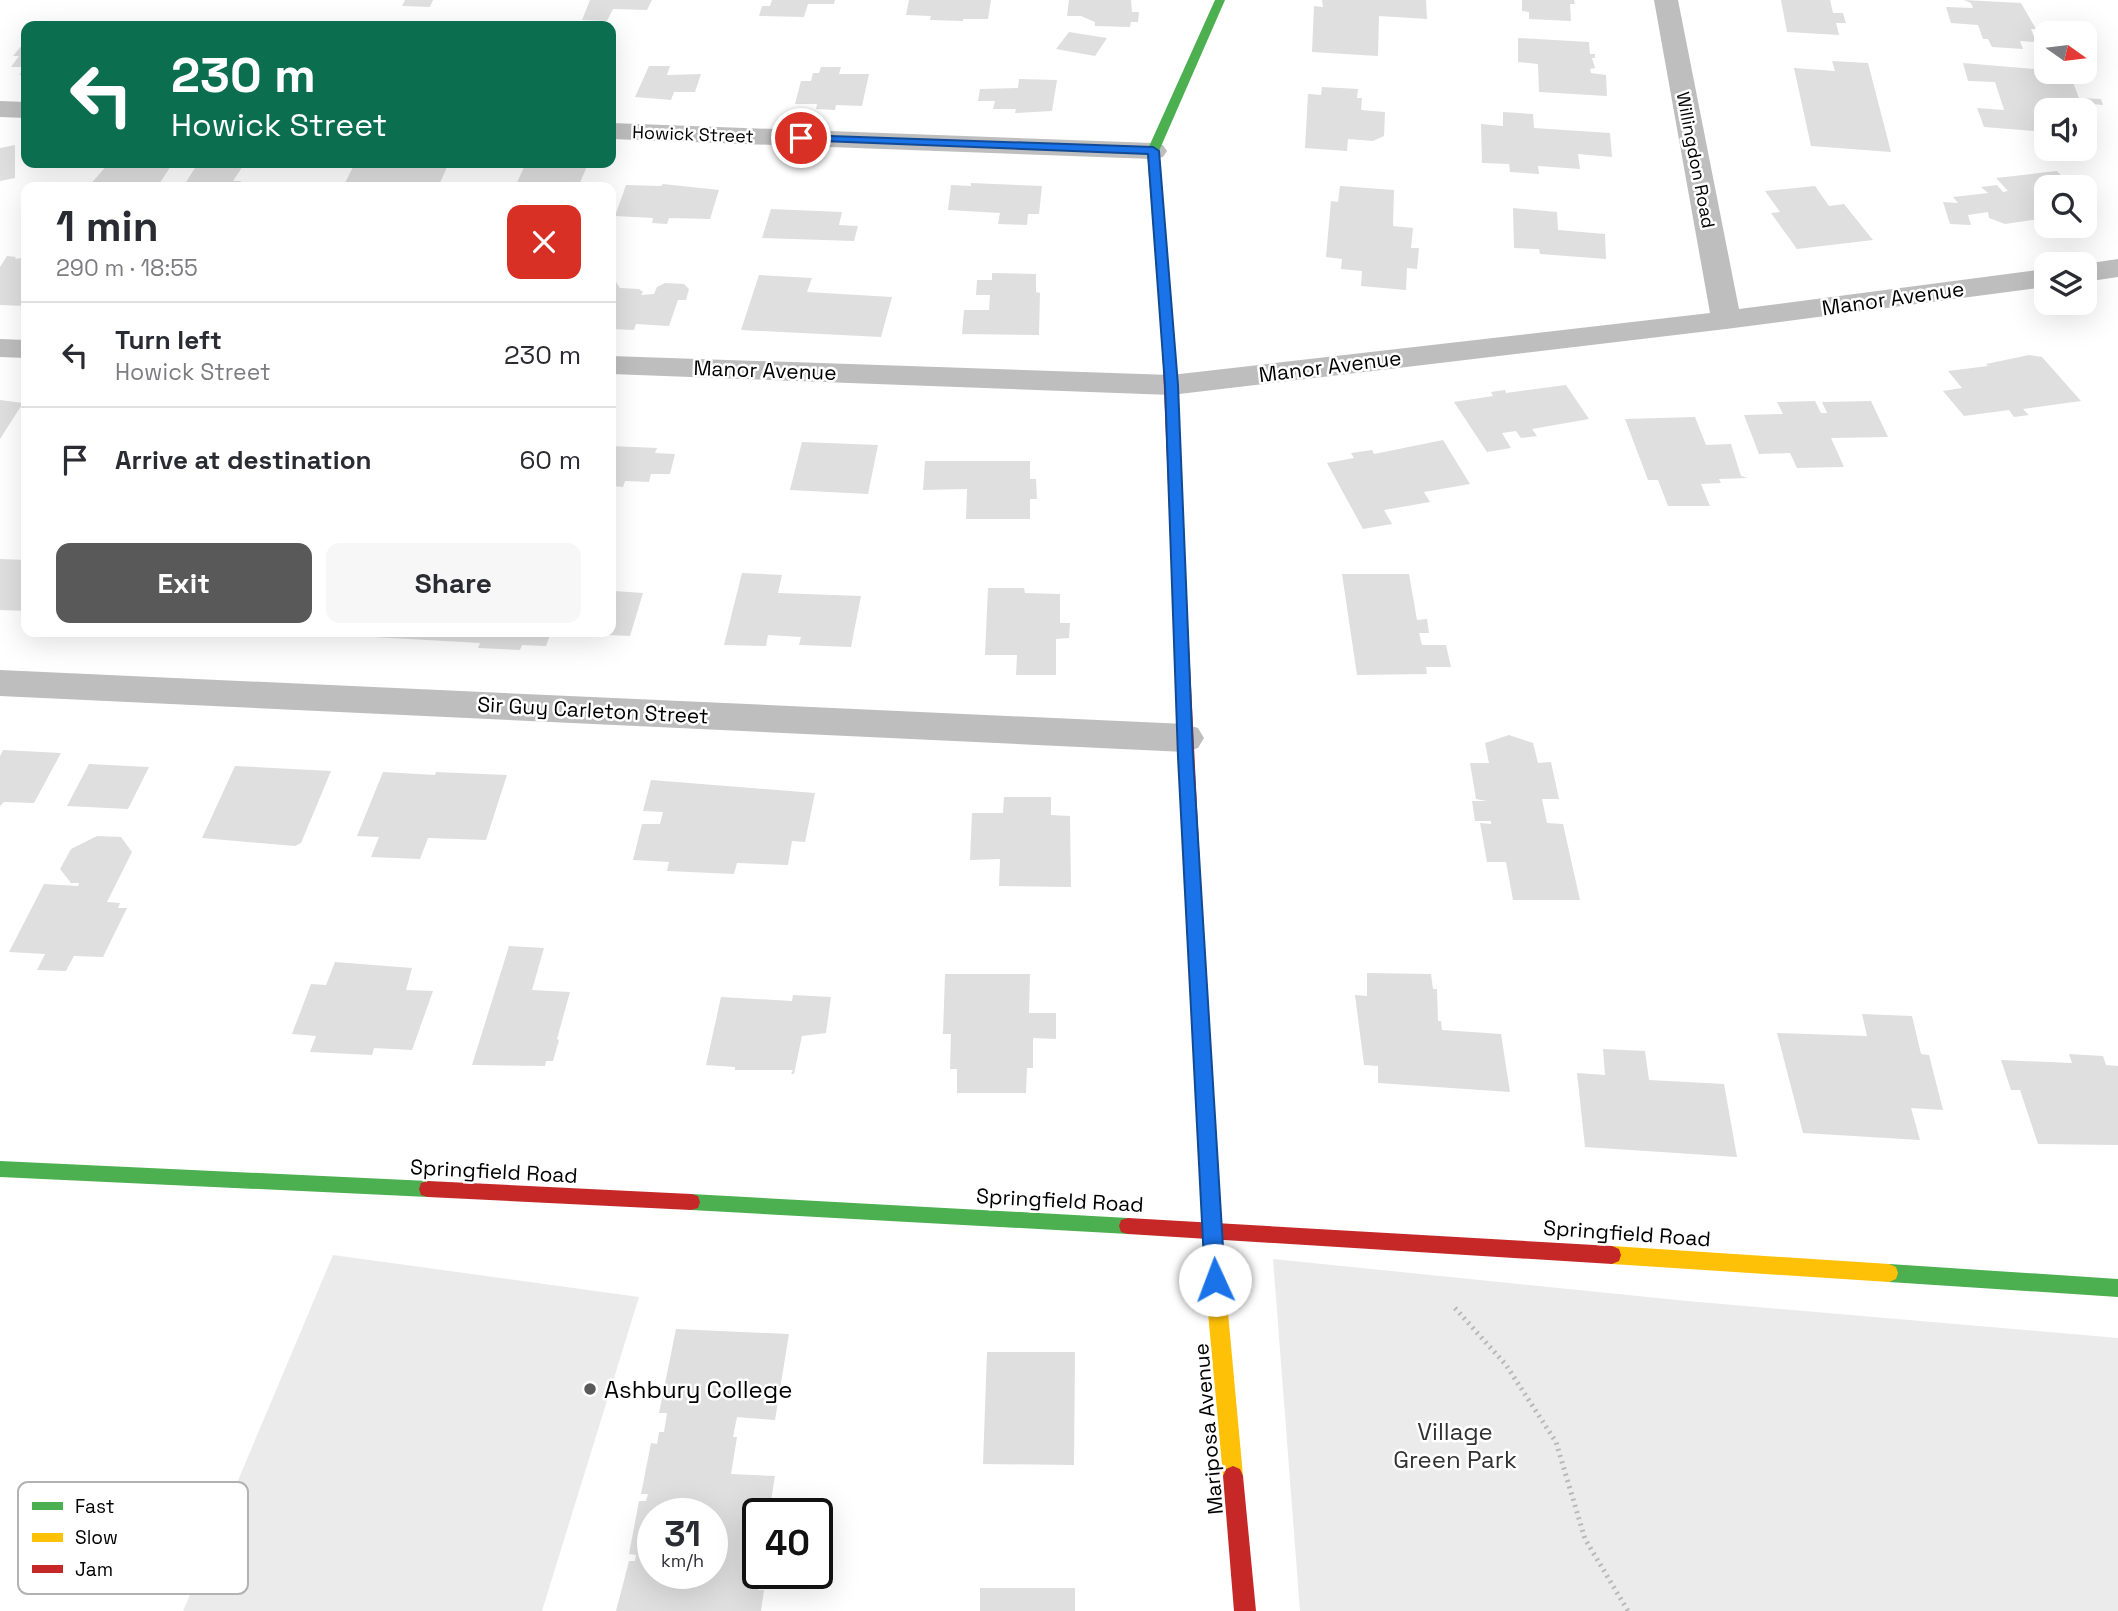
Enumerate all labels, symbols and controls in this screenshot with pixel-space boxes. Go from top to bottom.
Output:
north arrow [2034,21,2096,84]
map controls [2034,21,2097,315]
text: 230 m [171,44,316,106]
icon: left [56,49,147,140]
street label: Willingdon Road [1671,90,1721,230]
button: sound [2034,98,2097,161]
text: Howick Street [171,105,387,145]
pin [771,108,831,168]
icon: arrive [782,119,820,157]
street label: Howick Street [632,120,754,148]
button: search [2034,175,2097,238]
text: 1 min [56,200,159,253]
button: close [507,205,581,279]
button: layers [2034,252,2097,315]
text: 290 m · 18:55 [56,253,198,283]
street label: Manor Avenue [1820,275,1966,321]
text: Turn left [115,323,222,357]
icon: left [56,336,94,374]
text: 230 m [504,338,581,372]
street label: Manor Avenue [1257,344,1403,388]
street label: Manor Avenue [693,354,837,386]
text: Howick Street [115,357,270,387]
icon: arrive [56,441,94,479]
text: Arrive at destination [115,443,372,477]
text: 60 m [519,443,581,477]
button: Exit [56,543,312,623]
button: Share [326,543,581,623]
street label: Sir Guy Carleton Street [477,690,709,730]
street label: Springfield Road [410,1153,578,1189]
street label: Springfield Road [976,1182,1144,1218]
street label: Springfield Road [1542,1214,1712,1252]
position arrow [1178,1243,1252,1317]
street label: Mariposa Avenue [1187,1342,1229,1516]
place label: Ashbury College [604,1374,792,1405]
marker: Ashbury College [582,1381,598,1397]
park label: Village Green Park [1393,1416,1517,1475]
legend [18,1482,248,1594]
text: Fast [75,1494,115,1519]
speed limit sign: 40 [742,1498,833,1589]
text: 31 [664,1512,701,1556]
text: Slow [75,1525,118,1550]
text: km/h [661,1549,704,1572]
text: Jam [75,1557,113,1582]

